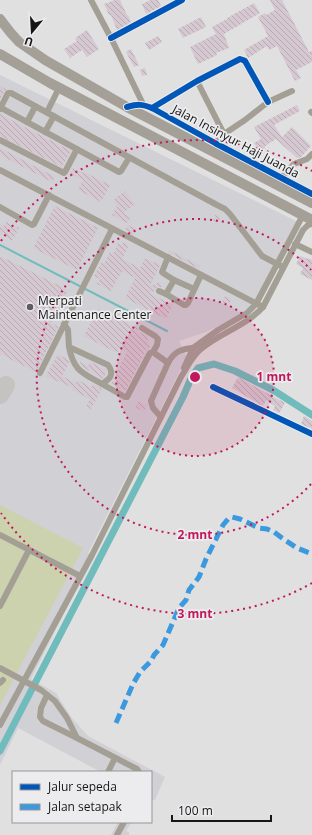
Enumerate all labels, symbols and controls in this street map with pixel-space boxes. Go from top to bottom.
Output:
north arrow [12,12,52,52]
text: U [22,34,35,50]
street label: Jalan Insinyur Haji Juanda [169,100,303,182]
place label: Merpati Maintenance Center [38,292,152,323]
marker: Merpati Maintenance Center [25,302,35,312]
text: 1 mnt [257,368,291,385]
centre of rings [188,370,202,384]
text: 2 mnt [178,526,212,543]
text: 3 mnt [178,605,212,622]
legend [12,771,152,823]
text: Jalur sepeda [47,778,117,795]
scale bar [172,797,271,823]
text: Jalan setapak [47,798,122,815]
text: 100 m [178,802,213,819]

